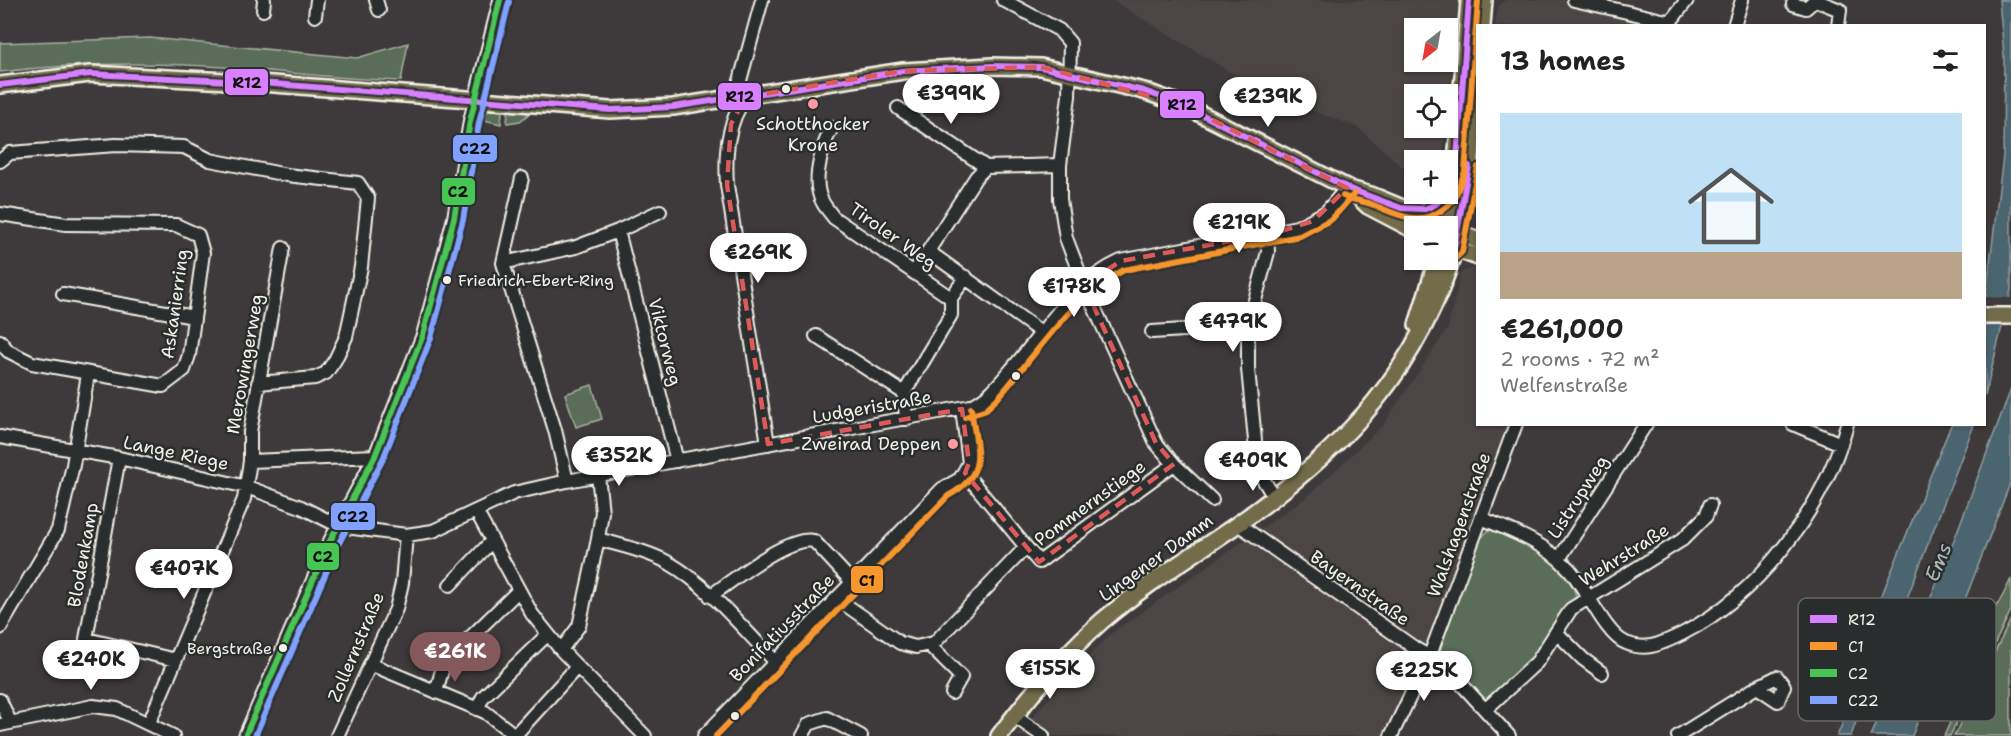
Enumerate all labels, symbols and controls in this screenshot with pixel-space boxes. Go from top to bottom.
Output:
north arrow [1404,18,1458,72]
map controls [1404,18,1458,270]
text: 13 homes [1500,43,1626,78]
icon: filters [1929,44,1962,77]
line badge: R12 [224,68,269,96]
text: R12 [232,72,262,93]
pin: €399K [909,74,993,125]
pin: €239K [1226,77,1310,128]
text: €399K [917,80,985,106]
line badge: R12 [717,82,762,111]
unlabelled marker [780,83,792,95]
text: €239K [1234,83,1302,109]
button: locate [1404,84,1458,138]
text: R12 [725,86,755,107]
line badge: R12 [1159,90,1205,119]
text: R12 [1167,94,1197,115]
marker: Schotthocker Krone [806,97,820,111]
place label: Schotthocker Krone [756,112,870,157]
line badge: C22 [452,134,498,163]
text: C22 [459,138,491,159]
button: + [1404,150,1458,204]
icon: home [1677,152,1785,260]
line badge: C2 [441,177,476,206]
text: C2 [448,181,468,202]
street label: Tiroler Weg [845,197,941,275]
pin: €219K [1197,203,1281,254]
text: €219K [1207,209,1271,235]
button: − [1404,216,1458,270]
pin: €269K [716,233,800,284]
text: €269K [724,239,792,265]
street label: Askanierring [155,248,195,360]
pin: €178K [1032,267,1116,318]
place label: Friedrich-Ebert-Ring [458,270,614,291]
text: €178K [1042,273,1106,299]
marker: Friedrich-Ebert-Ring [441,274,453,286]
street label: Merowingerweg [221,292,269,436]
street label: Viktorweg [643,296,687,388]
pin: €479K [1191,302,1275,353]
text: €479K [1199,308,1267,334]
text: €261,000 [1500,311,1624,346]
text: 2 rooms · 72 m² [1500,346,1659,372]
unlabelled marker [1010,370,1022,382]
text: Welfenstraße [1500,372,1628,398]
street label: Ludgeristraße [810,385,934,429]
street label: Lange Riege [121,430,231,476]
place label: Zweirad Deppen [801,432,941,456]
pin: €352K [577,436,661,487]
marker: Zweirad Deppen [946,437,960,451]
pin: €409K [1211,441,1295,492]
text: €352K [585,442,653,468]
text: €409K [1218,447,1288,473]
street label: Walshagenstraße [1422,449,1496,601]
street label: Listrupweg [1542,451,1614,543]
street label: Pommernstiege [1029,454,1151,552]
street label: Blodenkamp [62,501,104,609]
line badge: C22 [330,502,376,531]
text: C22 [337,506,369,527]
street label: Lingener Damm [1094,509,1218,607]
street label: Wehrstraße [1574,518,1674,592]
water label: Ems [1919,539,1957,585]
line badge: C2 [306,542,340,571]
street label: Bayernstraße [1305,545,1415,631]
text: C2 [313,546,333,567]
pin: €407K [142,549,226,600]
text: €407K [149,555,219,581]
line badge: C1 [850,565,884,594]
street label: Bonifatiusstraße [724,569,840,687]
text: C1 [859,570,875,591]
street label: Zollernstraße [322,588,390,706]
legend [1798,598,1996,721]
text: R12 [1848,609,1876,630]
pin: €261K [413,632,497,683]
text: C1 [1848,636,1864,657]
place label: Bergstraße [187,638,272,659]
text: €261K [424,638,486,664]
pin: €240K [49,640,133,691]
marker: Bergstraße [277,642,289,654]
text: €240K [57,646,125,672]
pin: €155K [1008,649,1092,700]
pin: €225K [1382,651,1466,702]
text: €155K [1020,655,1080,681]
text: €225K [1390,657,1458,683]
text: C2 [1848,663,1868,684]
text: C22 [1848,690,1879,711]
unlabelled marker [729,710,741,722]

